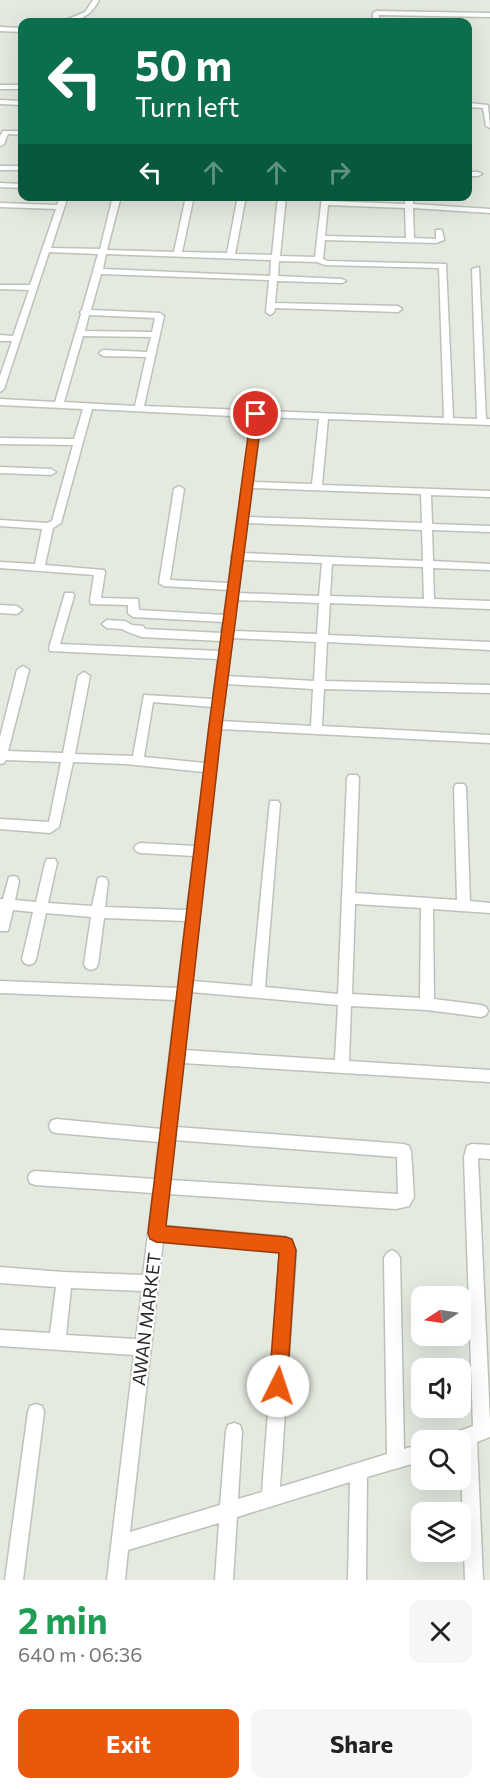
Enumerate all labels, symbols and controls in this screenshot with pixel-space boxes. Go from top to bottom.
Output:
text: 50 m [135,38,232,90]
icon: left [36,42,114,120]
text: Turn left [135,90,239,123]
icon: left [134,156,167,189]
icon: ahead [197,156,230,189]
icon: ahead [260,156,293,189]
icon: right [323,156,356,189]
pin [230,388,281,439]
icon: arrive [239,397,272,430]
street label: AWAN MARKET [127,1251,165,1387]
north arrow [411,1286,471,1346]
map controls [411,1286,471,1562]
position arrow [246,1354,310,1418]
button: sound [411,1358,471,1418]
button: search [411,1430,471,1490]
button: layers [411,1502,471,1562]
text: 2 min [18,1597,108,1641]
button: close [409,1600,472,1663]
text: 640 m · 06:36 [18,1642,142,1666]
button: Exit [18,1709,239,1778]
button: Share [251,1709,472,1778]

